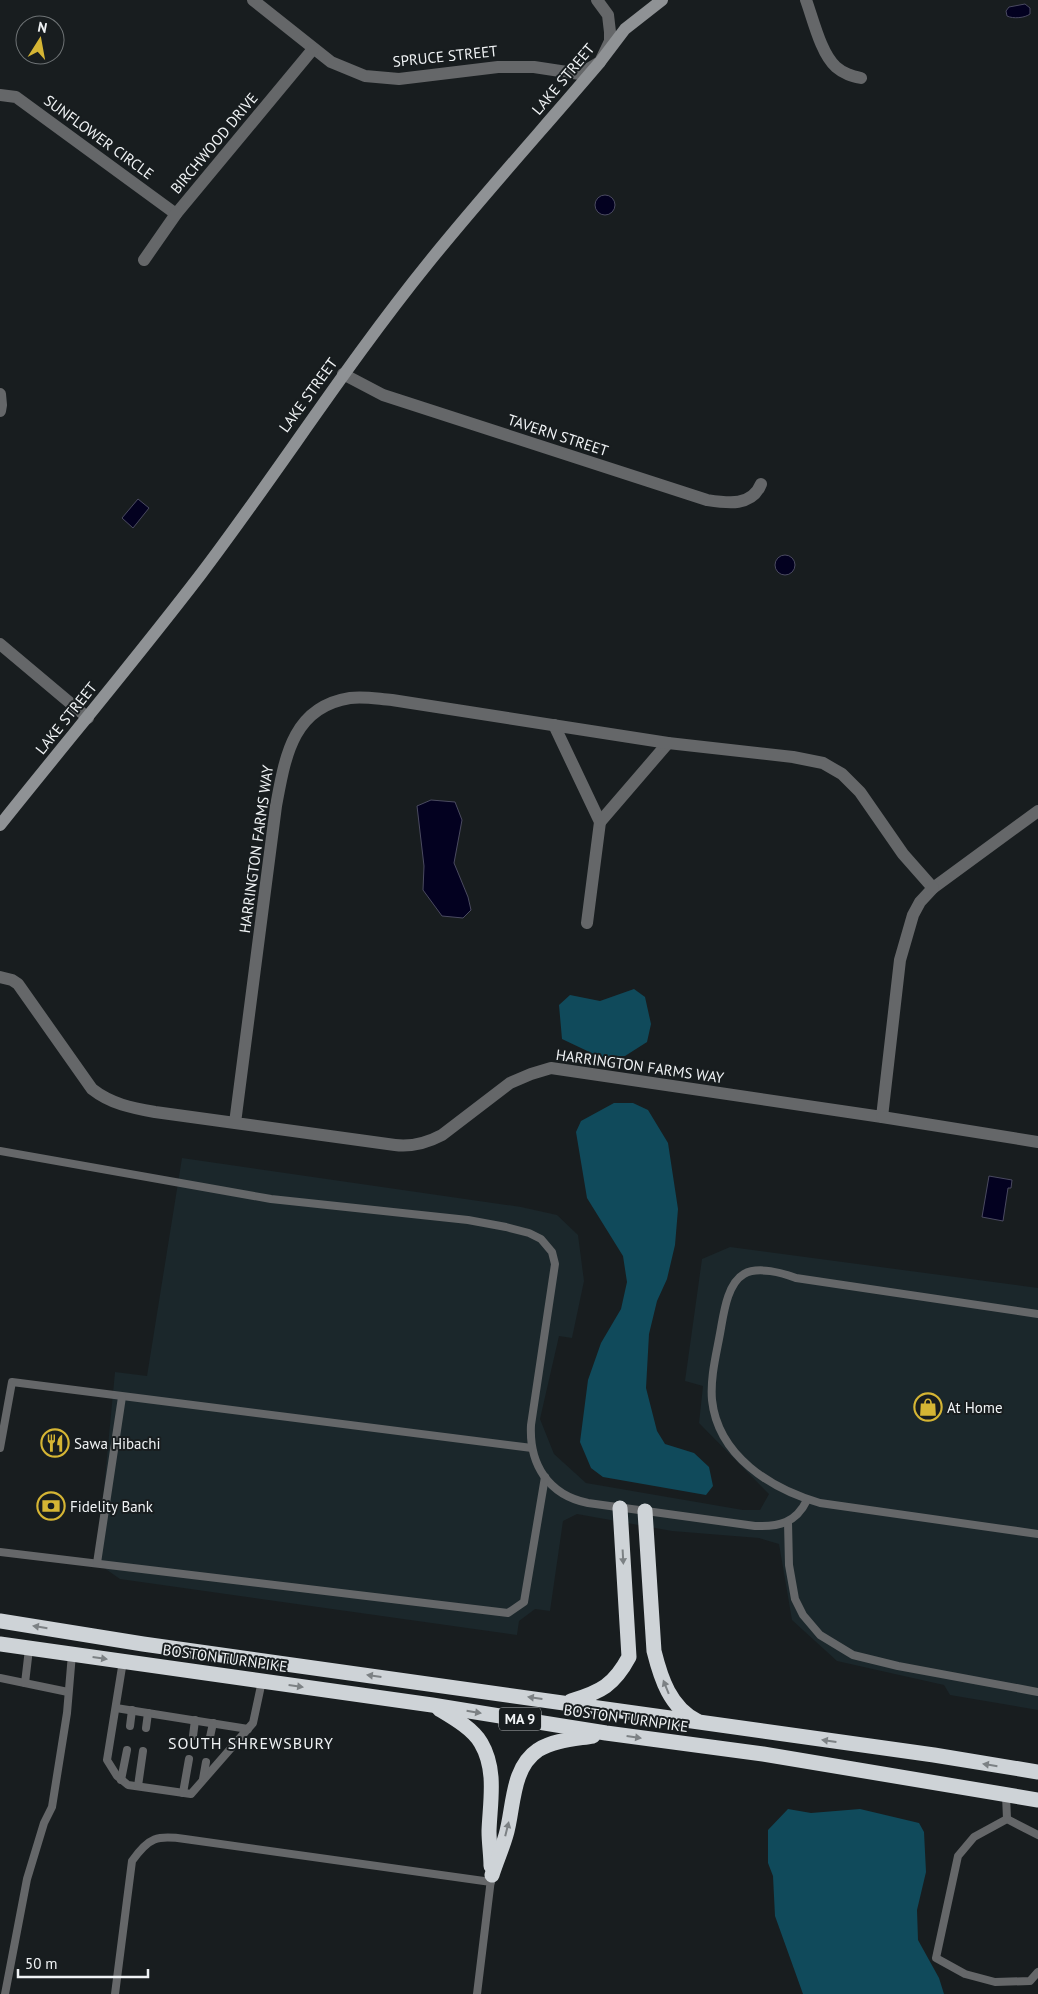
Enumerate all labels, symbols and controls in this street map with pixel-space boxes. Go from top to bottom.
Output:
north arrow [15,15,65,65]
text: N [36,18,49,37]
street label: LAKE STREET [528,39,599,119]
street label: SPRUCE STREET [392,41,499,71]
street label: BIRCHWOOD DRIVE [166,89,262,197]
street label: SUNFLOWER CIRCLE [40,91,158,183]
street label: LAKE STREET [275,354,342,436]
street label: TAVERN STREET [505,410,611,460]
street label: LAKE STREET [31,678,101,758]
street label: HARRINGTON FARMS WAY [235,763,277,934]
street label: HARRINGTON FARMS WAY [555,1045,726,1087]
shop icon: At Home [913,1392,943,1422]
place label: At Home [947,1398,1003,1417]
restaurant icon: Sawa Hibachi [40,1428,70,1458]
place label: Sawa Hibachi [74,1434,161,1453]
bank icon: Fidelity Bank [36,1491,66,1521]
place label: Fidelity Bank [70,1497,154,1516]
one-way arrow [620,1549,628,1565]
one-way arrow [31,1623,47,1631]
street label: BOSTON TURNPIKE [162,1640,288,1676]
one-way arrow [93,1654,109,1662]
one-way arrow [365,1671,381,1679]
one-way arrow [662,1679,670,1694]
one-way arrow [288,1682,304,1690]
one-way arrow [526,1694,542,1702]
street label: BOSTON TURNPIKE [563,1700,689,1736]
one-way arrow [466,1708,482,1716]
road number: MA 9 [499,1708,541,1730]
district label: SOUTH SHREWSBURY [168,1733,334,1753]
one-way arrow [627,1733,643,1741]
one-way arrow [821,1737,837,1745]
one-way arrow [982,1760,998,1768]
one-way arrow [503,1821,511,1836]
scale bar [18,1946,148,1978]
text: 50 m [25,1954,58,1973]

